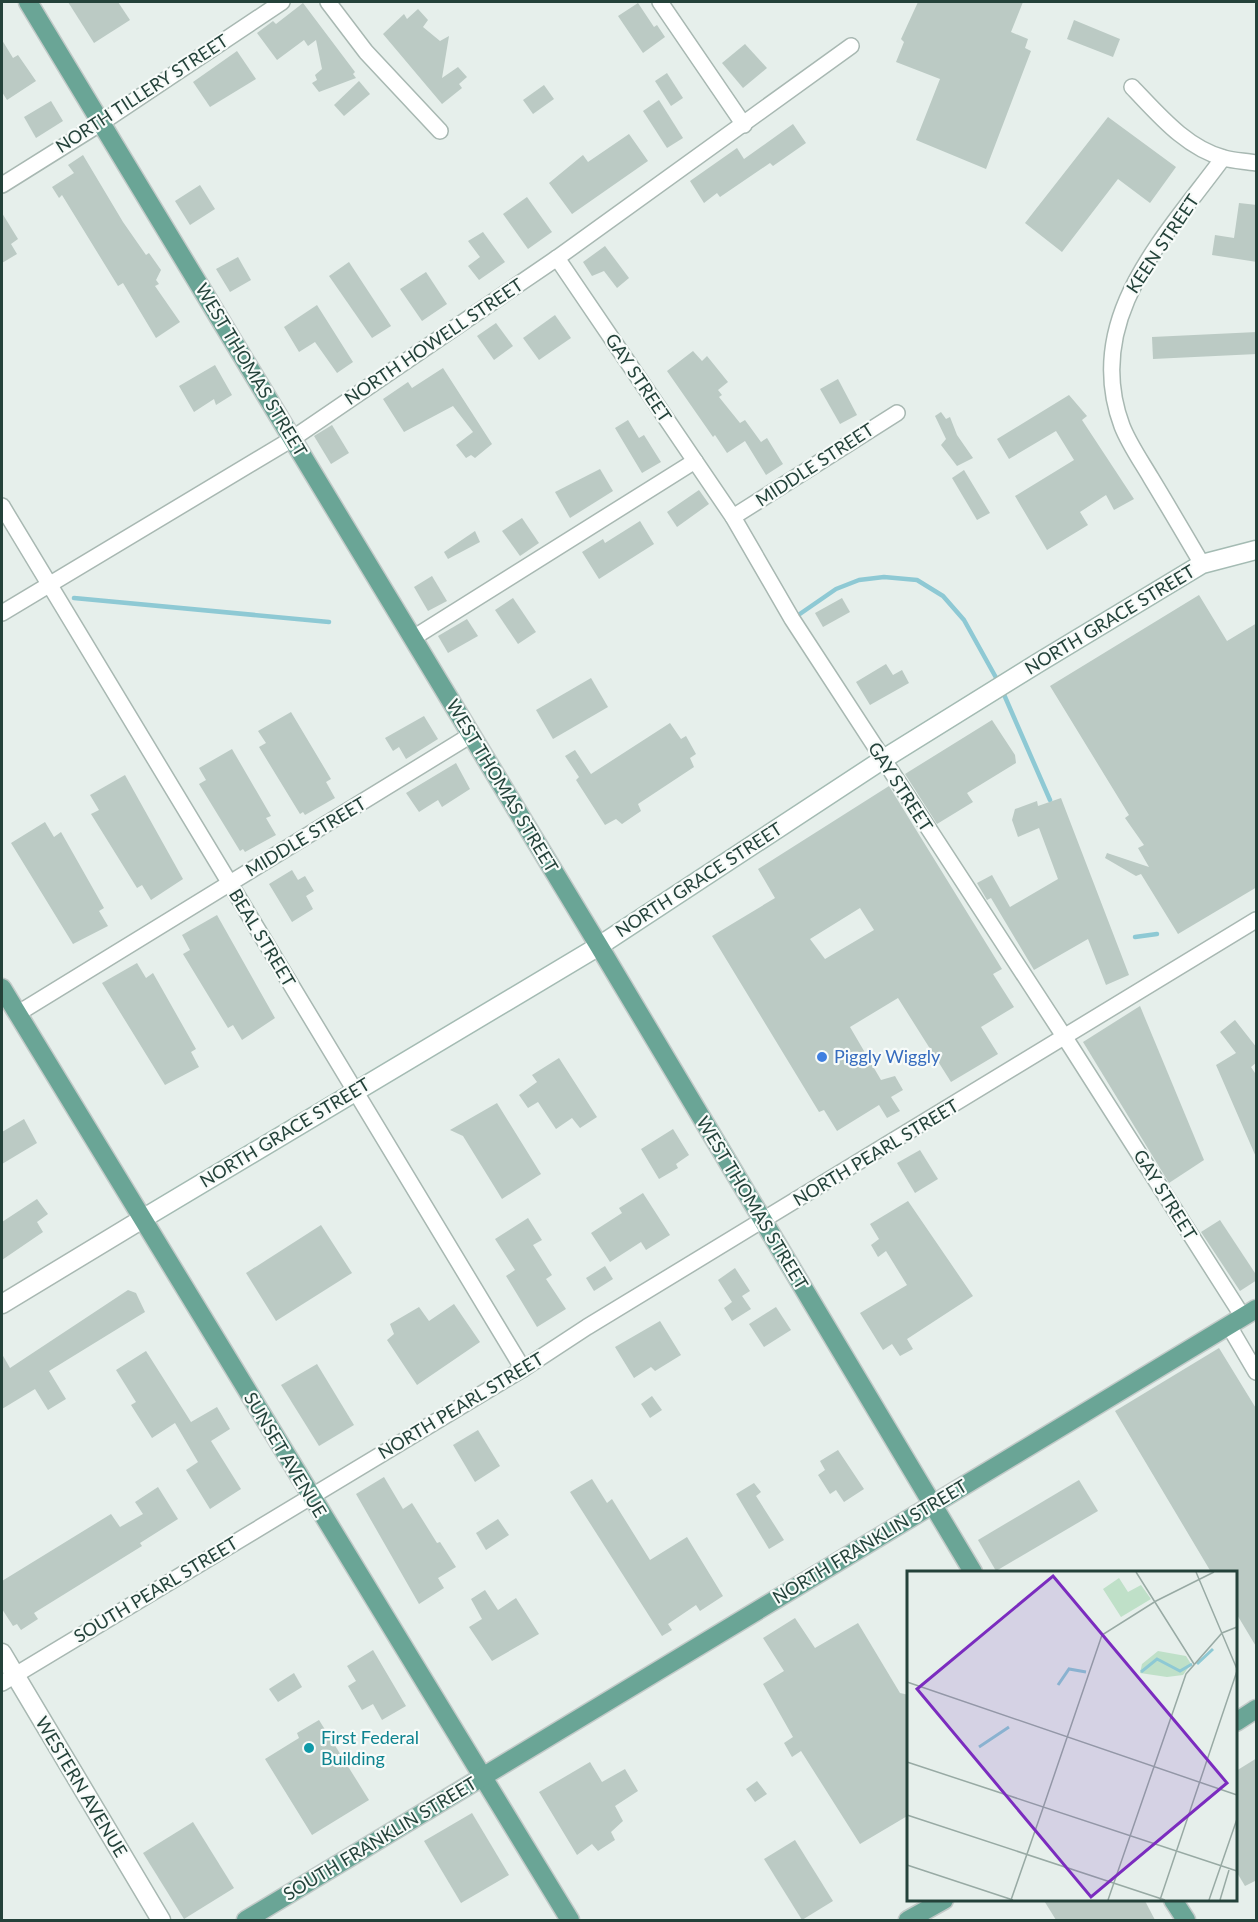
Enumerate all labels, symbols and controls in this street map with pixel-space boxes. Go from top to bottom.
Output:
street label: NORTH TILLERY STREET [51,29,232,157]
street label: KEEN STREET [1121,190,1203,297]
street label: NORTH HOWELL STREET [340,273,527,409]
street label: WEST THOMAS STREET [191,279,312,460]
street label: GAY STREET [601,329,677,426]
street label: MIDDLE STREET [751,418,878,511]
street label: NORTH GRACE STREET [1021,559,1199,679]
street label: WEST THOMAS STREET [442,695,563,876]
street label: GAY STREET [864,738,938,836]
street label: MIDDLE STREET [241,791,370,881]
street label: NORTH GRACE STREET [611,817,786,941]
street label: BEAL STREET [225,884,301,991]
place label: Piggly Wiggly [834,1045,941,1067]
marker: Piggly Wiggly [815,1050,829,1064]
street label: NORTH GRACE STREET [196,1072,374,1192]
street label: NORTH PEARL STREET [789,1094,962,1210]
street label: WEST THOMAS STREET [692,1112,813,1293]
street label: GAY STREET [1129,1145,1202,1244]
street label: NORTH PEARL STREET [374,1347,547,1463]
street label: SUNSET AVENUE [240,1388,332,1521]
street label: NORTH FRANKLIN STREET [768,1474,971,1608]
street label: SOUTH PEARL STREET [69,1531,242,1647]
inset map [907,1571,1237,1901]
street label: WESTERN AVENUE [31,1712,132,1861]
place label: First Federal Building [321,1726,419,1769]
marker: First Federal Building [302,1741,316,1755]
street label: SOUTH FRANKLIN STREET [279,1772,480,1905]

